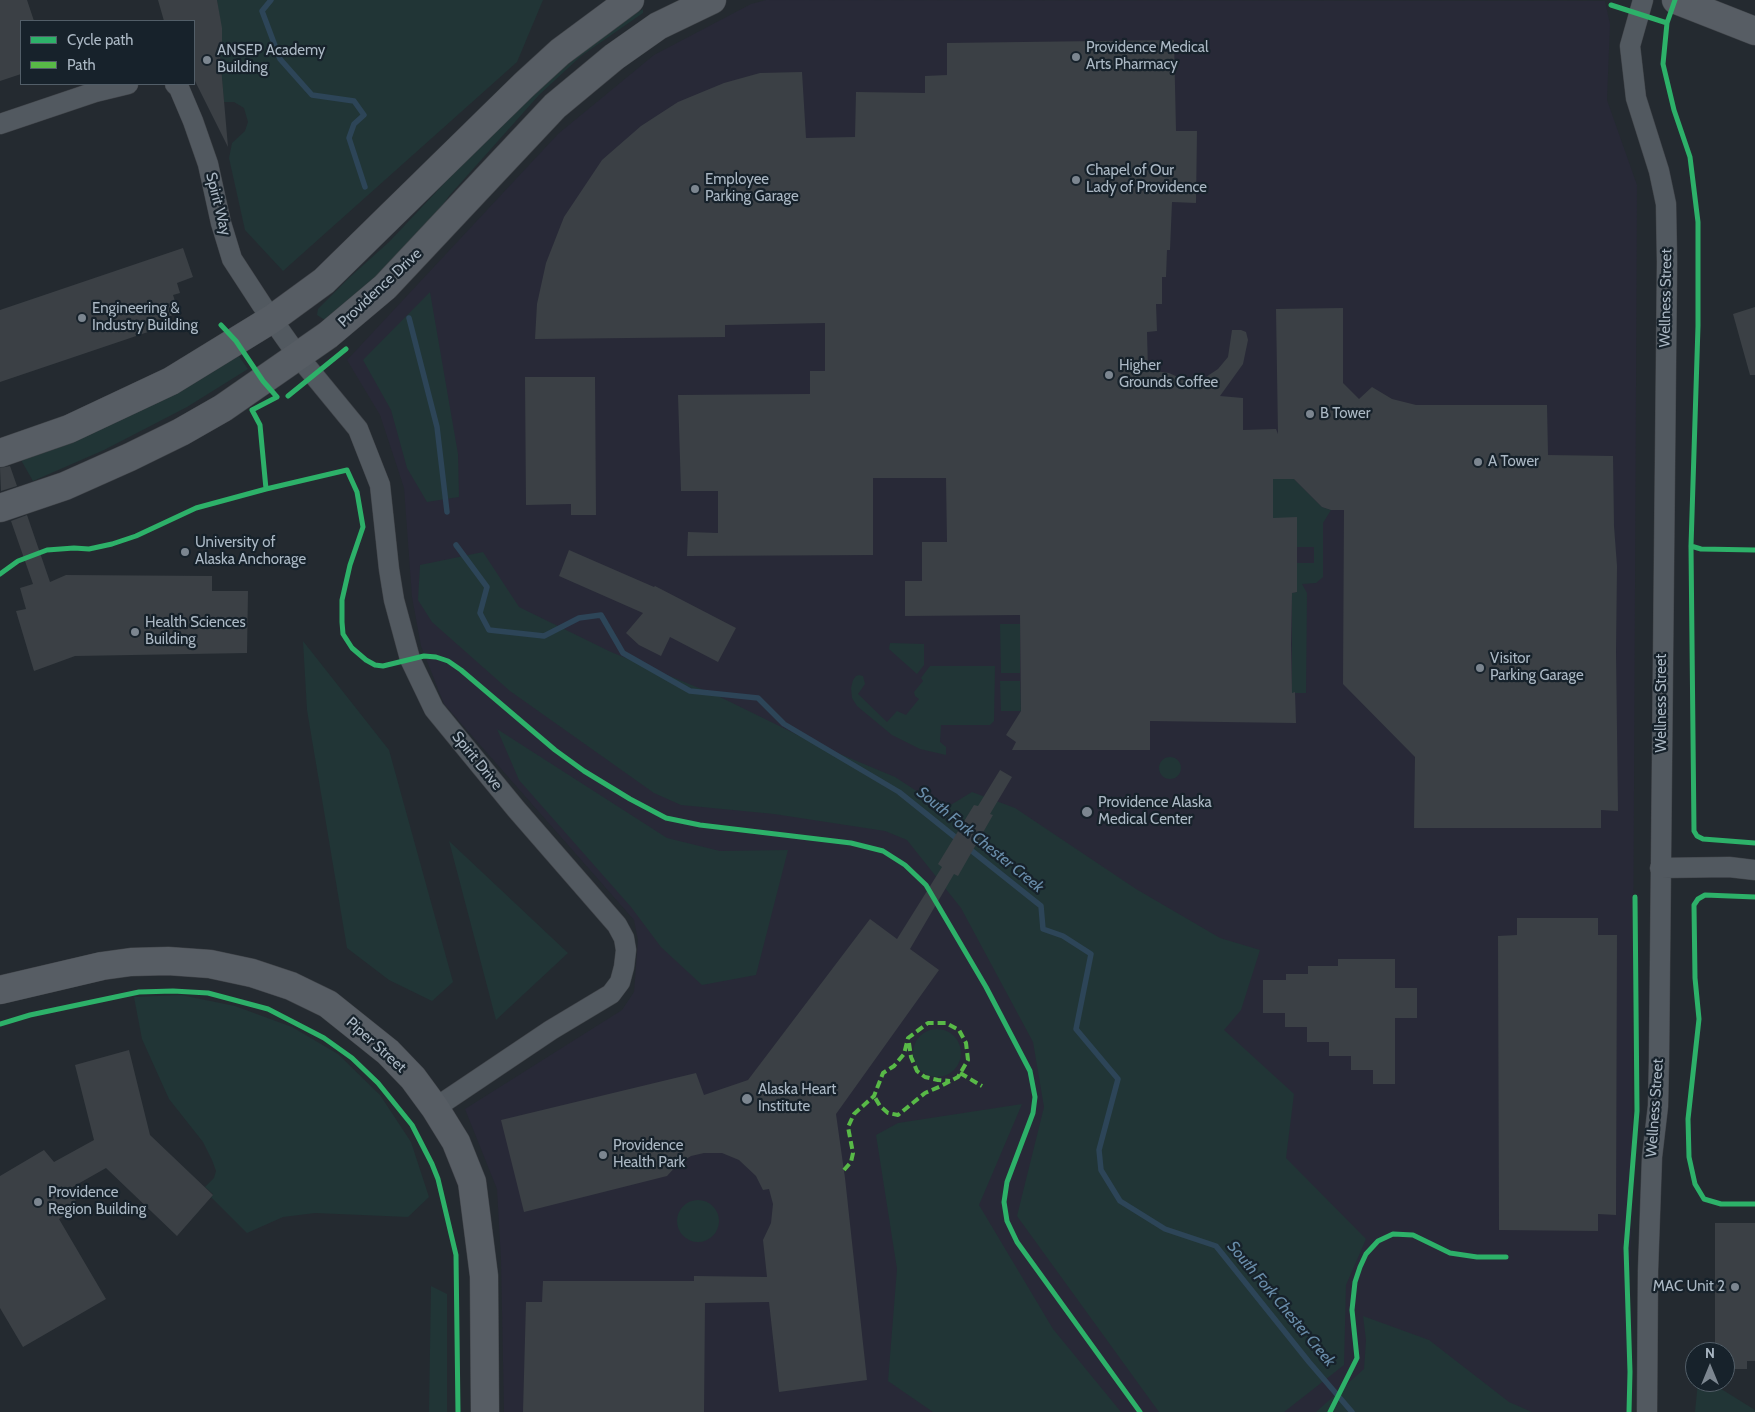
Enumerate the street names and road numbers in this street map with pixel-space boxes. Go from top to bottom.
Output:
street label: Spirit Way [201,170,235,238]
street label: Providence Drive [335,245,425,331]
street label: Wellness Street [1656,248,1676,348]
street label: Wellness Street [1653,654,1671,752]
street label: Spirit Drive [448,728,506,794]
street label: Piper Street [342,1013,410,1077]
street label: Wellness Street [1643,1058,1667,1158]

